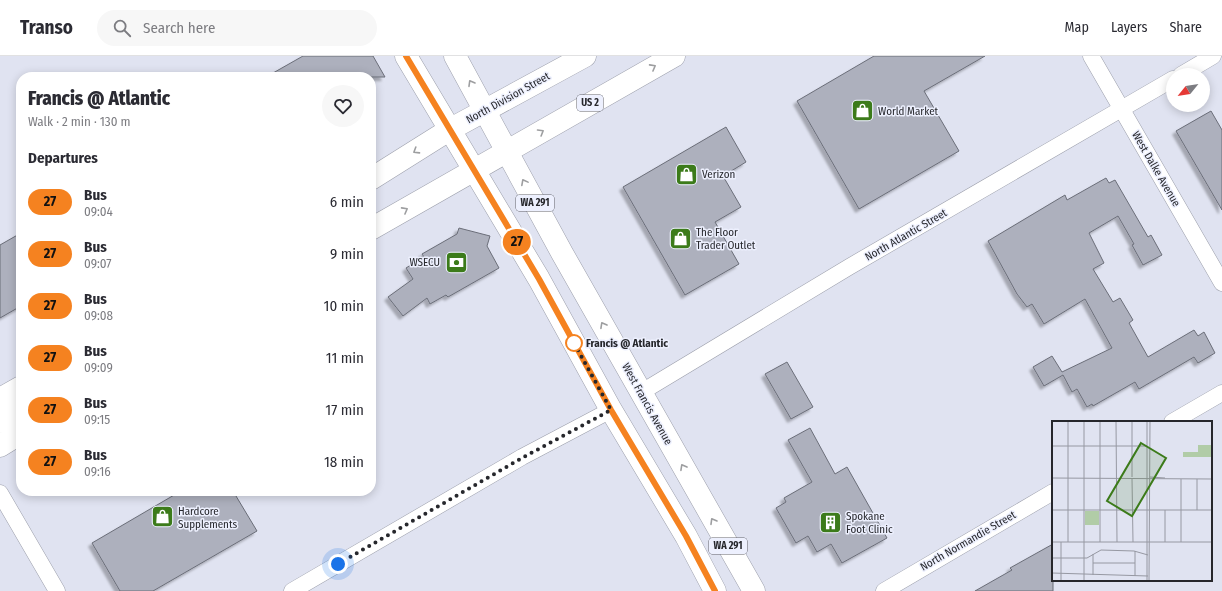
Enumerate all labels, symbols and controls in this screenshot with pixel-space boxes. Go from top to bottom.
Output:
search box [97,10,377,46]
text: Transo [20,16,73,39]
icon: search [111,17,133,39]
text: Search here [143,19,215,37]
text: Map [1065,19,1089,36]
text: Layers [1111,19,1147,36]
text: Share [1169,19,1202,36]
one-way arrow [649,65,657,72]
north arrow [1166,68,1210,112]
map controls [1166,68,1210,112]
street label: North Division Street [464,69,553,126]
one-way arrow [468,80,475,87]
button: heart [322,85,364,127]
text: Francis @ Atlantic [28,87,170,110]
road number: US 2 [577,95,603,111]
shop icon: World Market [850,98,876,124]
place label: World Market [878,105,939,118]
text: Walk · 2 min · 130 m [28,114,130,129]
street label: West Dalke Avenue [1129,129,1183,209]
one-way arrow [537,130,544,137]
one-way arrow [413,146,420,154]
text: Departures [28,149,98,167]
shop icon: Verizon [673,161,699,187]
place label: Verizon [702,168,735,181]
one-way arrow [521,179,529,186]
text: Bus [84,186,107,204]
text: 27 [44,193,56,210]
text: 6 min [330,193,364,211]
road number: WA 291 [516,195,554,211]
text: 09:04 [84,204,113,219]
street label: North Atlantic Street [863,206,950,264]
one-way arrow [401,208,408,215]
shop icon: The Floor Trader Outlet [668,225,694,251]
place label: The Floor Trader Outlet [696,226,756,252]
line badge: 27 [499,229,535,255]
text: 27 [511,233,523,250]
text: Bus [84,238,107,256]
text: 27 [44,245,56,262]
text: 9 min [330,245,364,263]
bank icon: WSECU [443,249,469,275]
text: 09:07 [84,256,112,271]
place label: WSECU [409,256,440,269]
text: Bus [84,290,107,308]
text: 27 [44,297,56,314]
text: 10 min [324,297,364,315]
text: 09:08 [84,308,113,323]
one-way arrow [601,322,608,329]
marker: Francis @ Atlantic [565,334,583,352]
place label: Francis @ Atlantic [586,337,668,350]
text: Bus [84,342,107,360]
text: 27 [44,349,56,366]
text: 11 min [326,349,364,367]
text: 09:09 [84,360,113,375]
street label: West Francis Avenue [619,361,675,447]
text: Bus [84,394,107,412]
text: 27 [44,401,56,418]
text: 17 min [325,401,364,419]
text: 09:15 [84,412,110,427]
inset map [1052,421,1212,581]
text: Bus [84,446,107,464]
text: 27 [44,453,56,470]
text: 18 min [324,453,364,471]
text: 09:16 [84,464,111,479]
one-way arrow [680,464,687,471]
shop icon: Hardcore Supplements [150,504,176,530]
place label: Hardcore Supplements [178,505,237,531]
street label: North Normandie Street [918,508,1018,574]
building icon: Spokane Foot Clinic [818,509,844,535]
place label: Spokane Foot Clinic [846,510,893,536]
one-way arrow [711,518,718,525]
road number: WA 291 [709,538,747,554]
your location [328,554,348,574]

